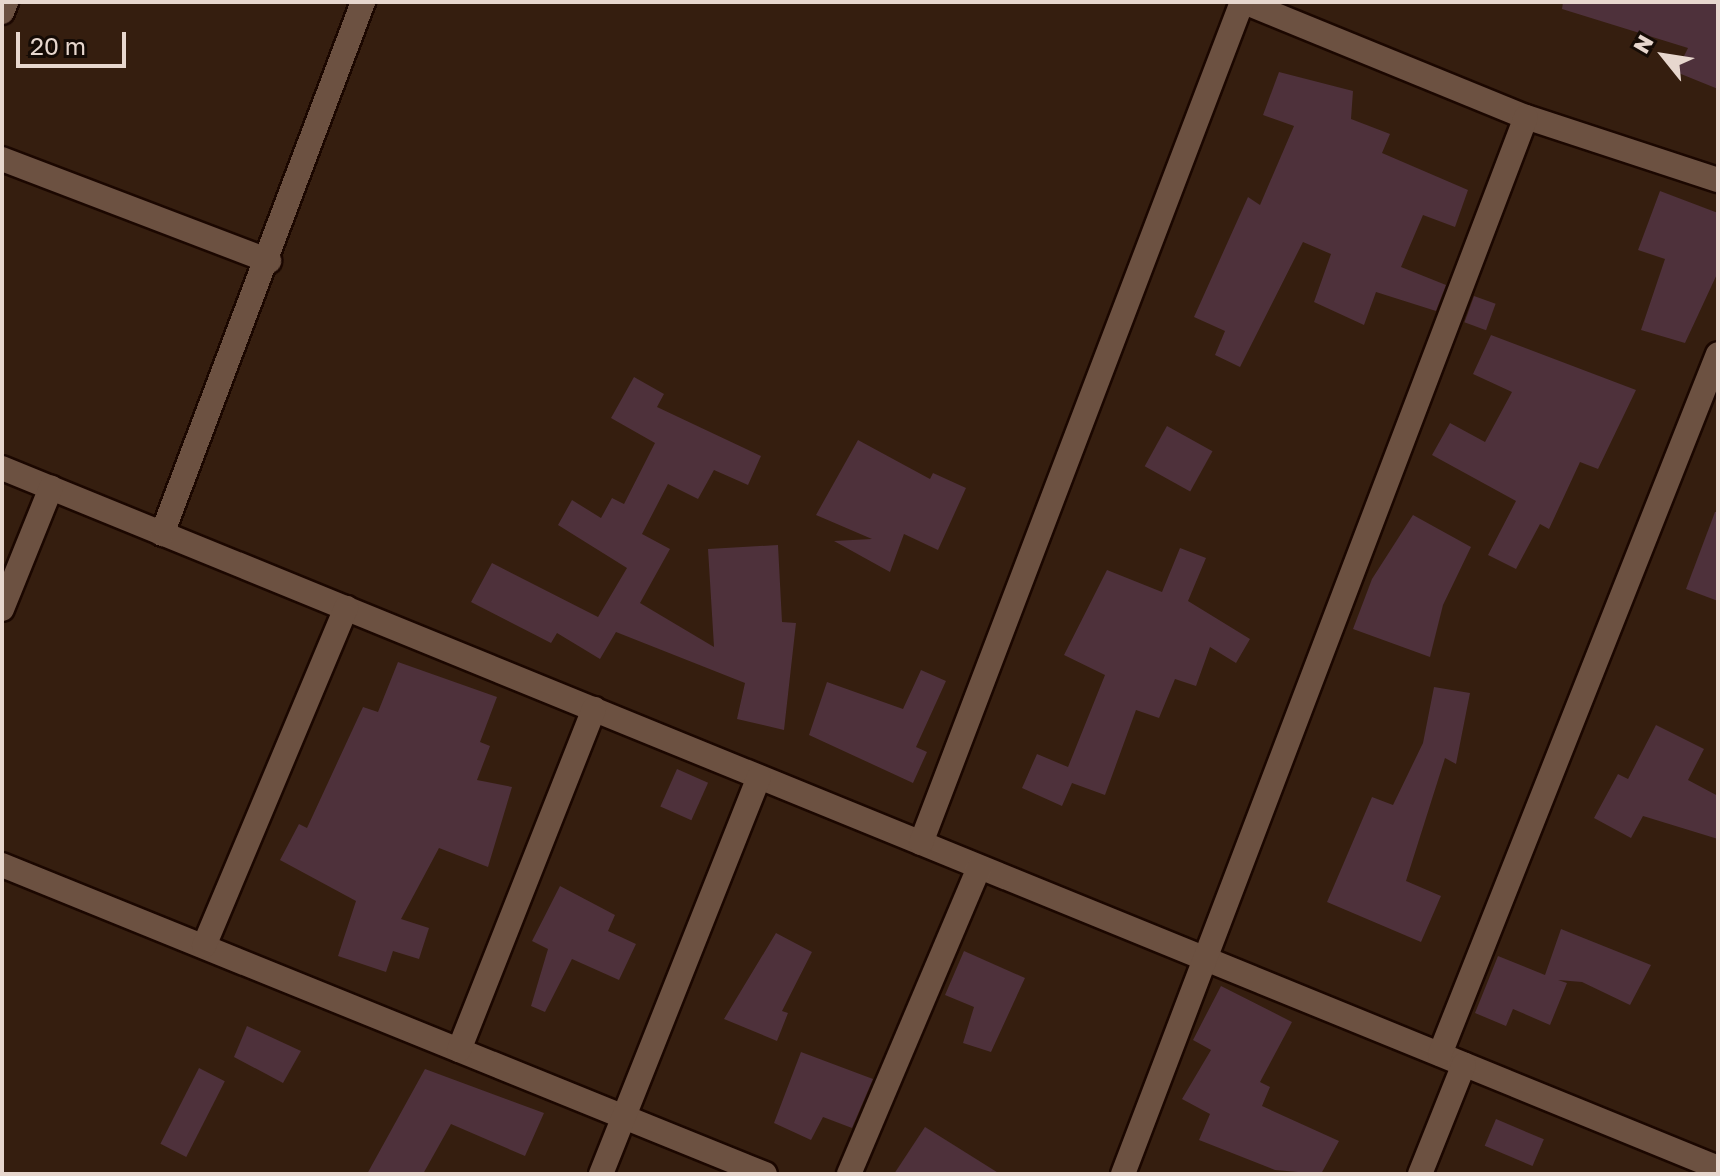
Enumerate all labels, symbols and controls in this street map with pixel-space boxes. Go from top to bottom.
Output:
scale bar [20,16,130,66]
north arrow [1624,16,1704,96]
text: N [1627,30,1659,58]
text: 20 m [30,31,86,60]

